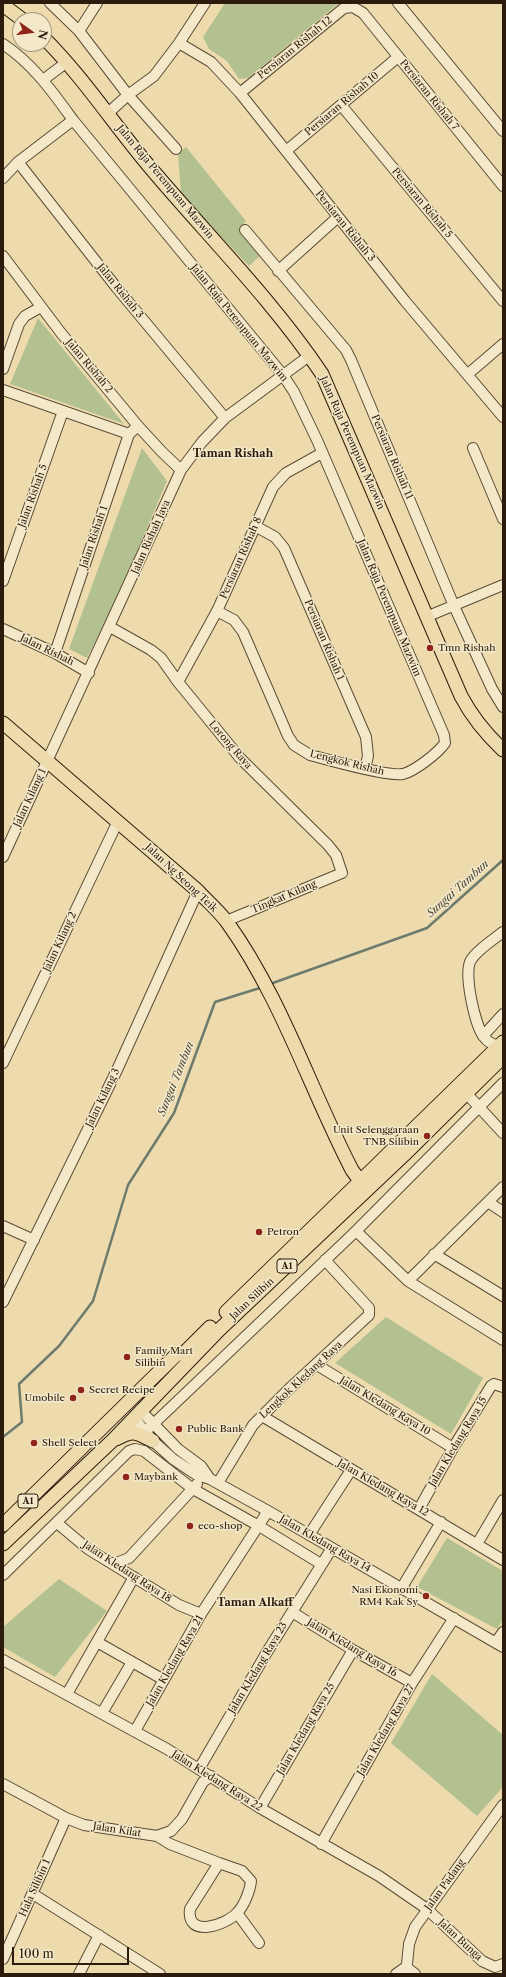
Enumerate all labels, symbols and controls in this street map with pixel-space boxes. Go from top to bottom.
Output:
north arrow [12,12,52,52]
street label: Persiaran Rishah 12 [255,14,335,82]
text: N [35,28,51,41]
street label: Persiaran Rishah 7 [397,57,461,133]
street label: Persiaran Rishah 10 [303,70,381,138]
street label: Jalan Raja Perempuan Mazwin [114,123,216,241]
street label: Persiaran Rishah 5 [389,166,455,240]
street label: Persiaran Rishah 3 [313,188,377,264]
street label: Jalan Rishah 3 [94,261,146,321]
street label: Jalan Raja Perempuan Mazwim [188,262,290,384]
street label: Jalan Rishah 2 [63,337,115,395]
street label: Jalan Raja Perempuan Mazwin [317,374,387,512]
street label: Persiaran Rishah 11 [369,413,415,501]
district label: Taman Rishah [193,447,273,461]
street label: Jalan Rishah 5 [16,463,50,529]
street label: Jalan Rishah Jaya [129,498,173,576]
street label: Jalan Rishah 1 [78,504,110,570]
street label: Persiaran Rishah 8 [218,515,264,601]
street label: Jalan Raja Perempuan Mazwim [355,538,423,678]
street label: Persiaran Rishah 1 [302,598,346,682]
street label: Jalan Rishah [18,632,76,668]
place label: Tmn Rishah [438,642,496,654]
marker: Tmn Rishah [425,643,435,653]
street label: Lorong Raya [206,718,254,772]
street label: Lengkok Rishah [309,748,385,778]
street label: Jalan Kilang 1 [11,767,49,829]
street label: Jalan Ng Seong Teik [142,841,220,915]
water label: Sungai Tambun [424,858,492,920]
street label: Tingkat Kilang [250,878,318,916]
street label: Jalan Kilang 2 [41,910,79,974]
water label: Sungai Tambun [155,1040,197,1118]
street label: Jalan Kilang 3 [83,1066,123,1130]
place label: Unit Selenggaraan TNB Silibin [333,1124,419,1148]
marker: Unit Selenggaraan TNB Silibin [422,1131,432,1141]
place label: Petron [267,1226,299,1238]
marker: Petron [254,1227,264,1237]
road number: A1 [277,1259,297,1273]
street label: Jalan Silibin [227,1275,277,1323]
street label: Lengkok Kledang Raya [257,1339,345,1421]
place label: Family Mart Silibin [135,1345,193,1368]
marker: Family Mart Silibin [122,1352,132,1362]
street label: Jalan Kledang Raya 10 [337,1374,433,1438]
place label: Secret Recipe [89,1384,155,1396]
marker: Secret Recipe [76,1385,86,1395]
place label: Umobile [24,1392,65,1404]
marker: Umobile [68,1393,78,1403]
street label: Jalan Kledang Raya 15 [426,1395,490,1489]
place label: Public Bank [187,1423,244,1435]
marker: Public Bank [174,1424,184,1434]
place label: Shell Select [42,1437,97,1449]
marker: Shell Select [29,1438,39,1448]
street label: Jalan Kledang Raya 12 [335,1457,431,1519]
place label: Maybank [134,1471,178,1483]
marker: Maybank [121,1472,131,1482]
road number: A1 [18,1494,38,1508]
street label: Jalan Kledang Raya 14 [277,1513,373,1575]
place label: eco-shop [198,1520,242,1532]
marker: eco-shop [185,1521,195,1531]
street label: Jalan Kledang Raya 18 [80,1539,174,1605]
place label: Nasi Ekonomi RM4 Kak Sy [351,1584,418,1608]
marker: Nasi Ekonomi RM4 Kak Sy [421,1591,431,1601]
district label: Taman Alkaff [217,1596,293,1610]
street label: Jalan Kledang Raya 21 [144,1613,206,1709]
street label: Jalan Kledang Raya 16 [305,1616,399,1680]
street label: Jalan Kledang Raya 23 [226,1620,290,1716]
street label: Jalan Kledang Raya 25 [275,1681,337,1777]
street label: Jalan Kledang Raya 27 [355,1682,417,1778]
street label: Jalan Kledang Raya 22 [169,1748,265,1814]
street label: Jalan Kilat [92,1820,142,1840]
street label: Hala Silibin 1 [17,1857,53,1919]
street label: Jalan Padang [422,1857,468,1913]
street label: Jalan Bunga [436,1917,484,1963]
scale bar [14,1939,131,1965]
text: 100 m [19,1946,54,1961]

